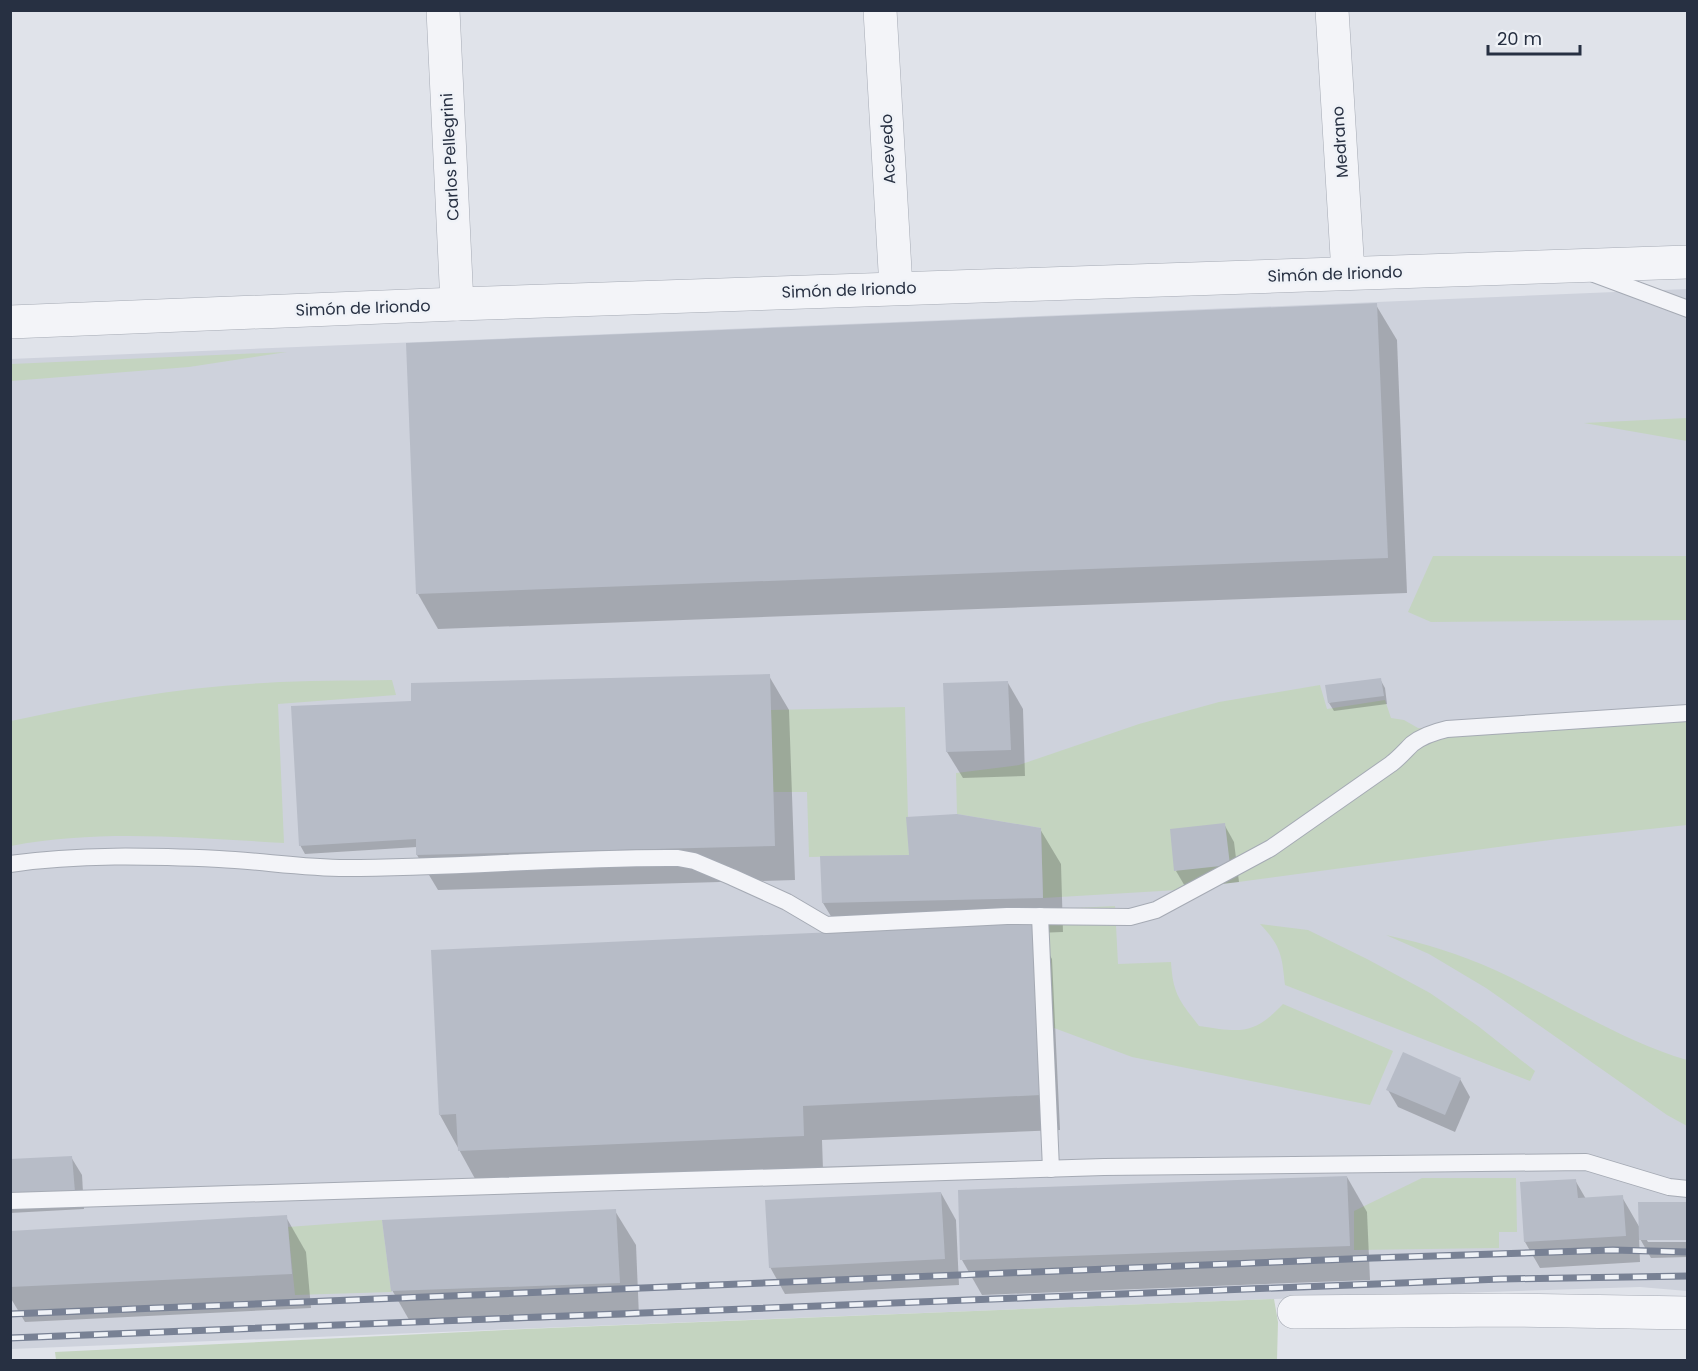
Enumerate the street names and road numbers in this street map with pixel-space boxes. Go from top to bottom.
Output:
street label: Carlos Pellegrini [435,93,465,221]
street label: Medrano [1326,105,1354,179]
street label: Acevedo [875,113,901,185]
street label: Simón de Iriondo [1267,260,1403,288]
street label: Simón de Iriondo [781,276,917,304]
street label: Simón de Iriondo [295,294,431,322]

